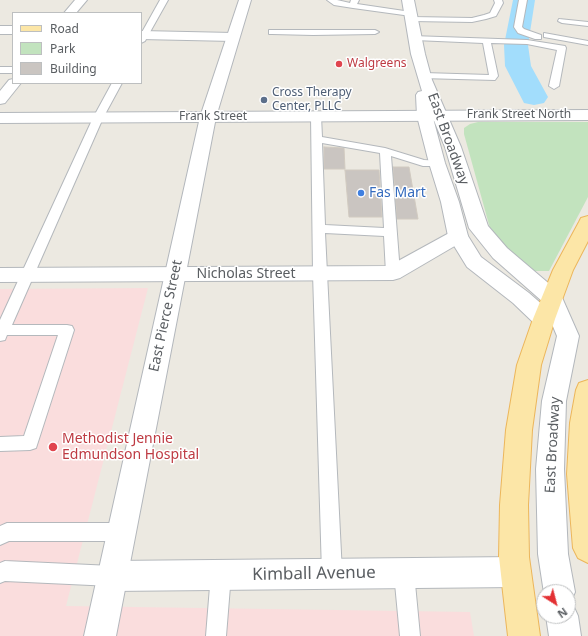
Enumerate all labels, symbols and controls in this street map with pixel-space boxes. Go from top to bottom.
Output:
legend [12,12,142,84]
text: Road [50,20,79,37]
text: Park [50,40,75,57]
place label: Walgreens [347,57,407,71]
marker: Walgreens [334,59,344,69]
text: Building [50,60,97,77]
place label: Cross Therapy Center, PLLC [272,86,352,114]
street label: East Broadway [424,91,472,187]
marker: Cross Therapy Center, PLLC [259,95,269,105]
street label: Frank Street North [467,108,571,122]
street label: Frank Street [179,110,247,124]
place label: Fas Mart [369,185,426,201]
marker: Fas Mart [356,188,366,198]
street label: East Pierce Street [146,259,186,373]
street label: Nicholas Street [197,266,295,282]
street label: East Broadway [542,396,564,494]
place label: Methodist Jennie Edmundson Hospital [62,431,199,464]
marker: Methodist Jennie Edmundson Hospital [47,441,59,453]
street label: Kimball Avenue [252,563,376,585]
north arrow [536,584,576,624]
text: N [555,605,571,622]

